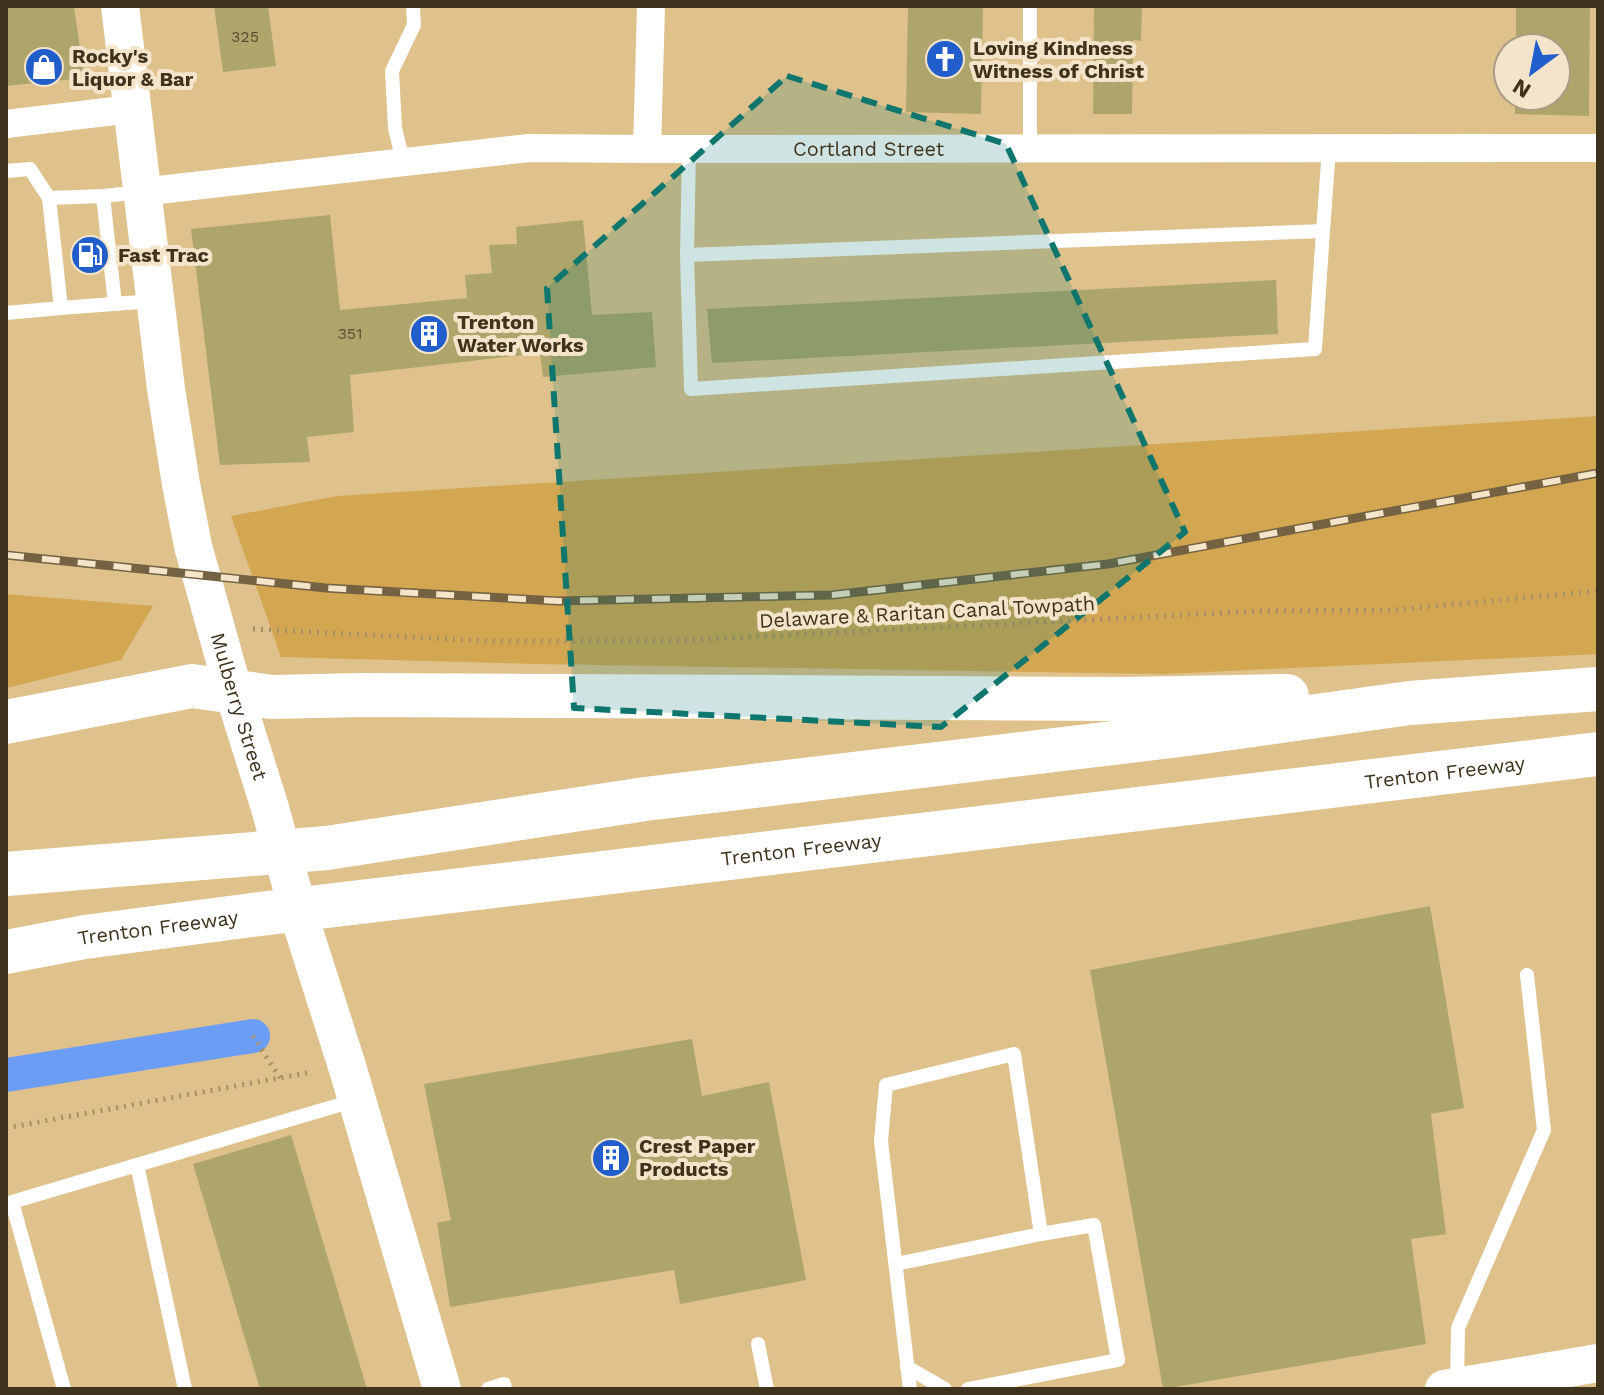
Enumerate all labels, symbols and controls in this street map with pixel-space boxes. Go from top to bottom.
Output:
house number: 325 [231,27,259,46]
north arrow [1492,32,1572,112]
place label: Loving Kindness Witness of Christ [973,36,1144,83]
church icon: Loving Kindness Witness of Christ [924,38,966,80]
place label: Rocky's Liquor & Bar [72,44,194,91]
shop icon: Rocky's Liquor & Bar [23,46,65,88]
text: N [1508,74,1535,103]
street label: Cortland Street [793,137,945,161]
fuel station icon: Fast Trac [69,234,111,276]
place label: Fast Trac [118,243,209,267]
place label: Trenton Water Works [457,310,584,357]
building icon: Trenton Water Works [408,313,450,355]
house number: 351 [338,324,362,343]
street label: Delaware & Raritan Canal Towpath [758,591,1096,633]
street label: Mulberry Street [206,630,273,784]
street label: Trenton Freeway [1363,751,1527,794]
street label: Trenton Freeway [720,828,884,871]
street label: Trenton Freeway [76,905,240,950]
place label: Crest Paper Products [639,1134,756,1181]
building icon: Crest Paper Products [590,1137,632,1179]

